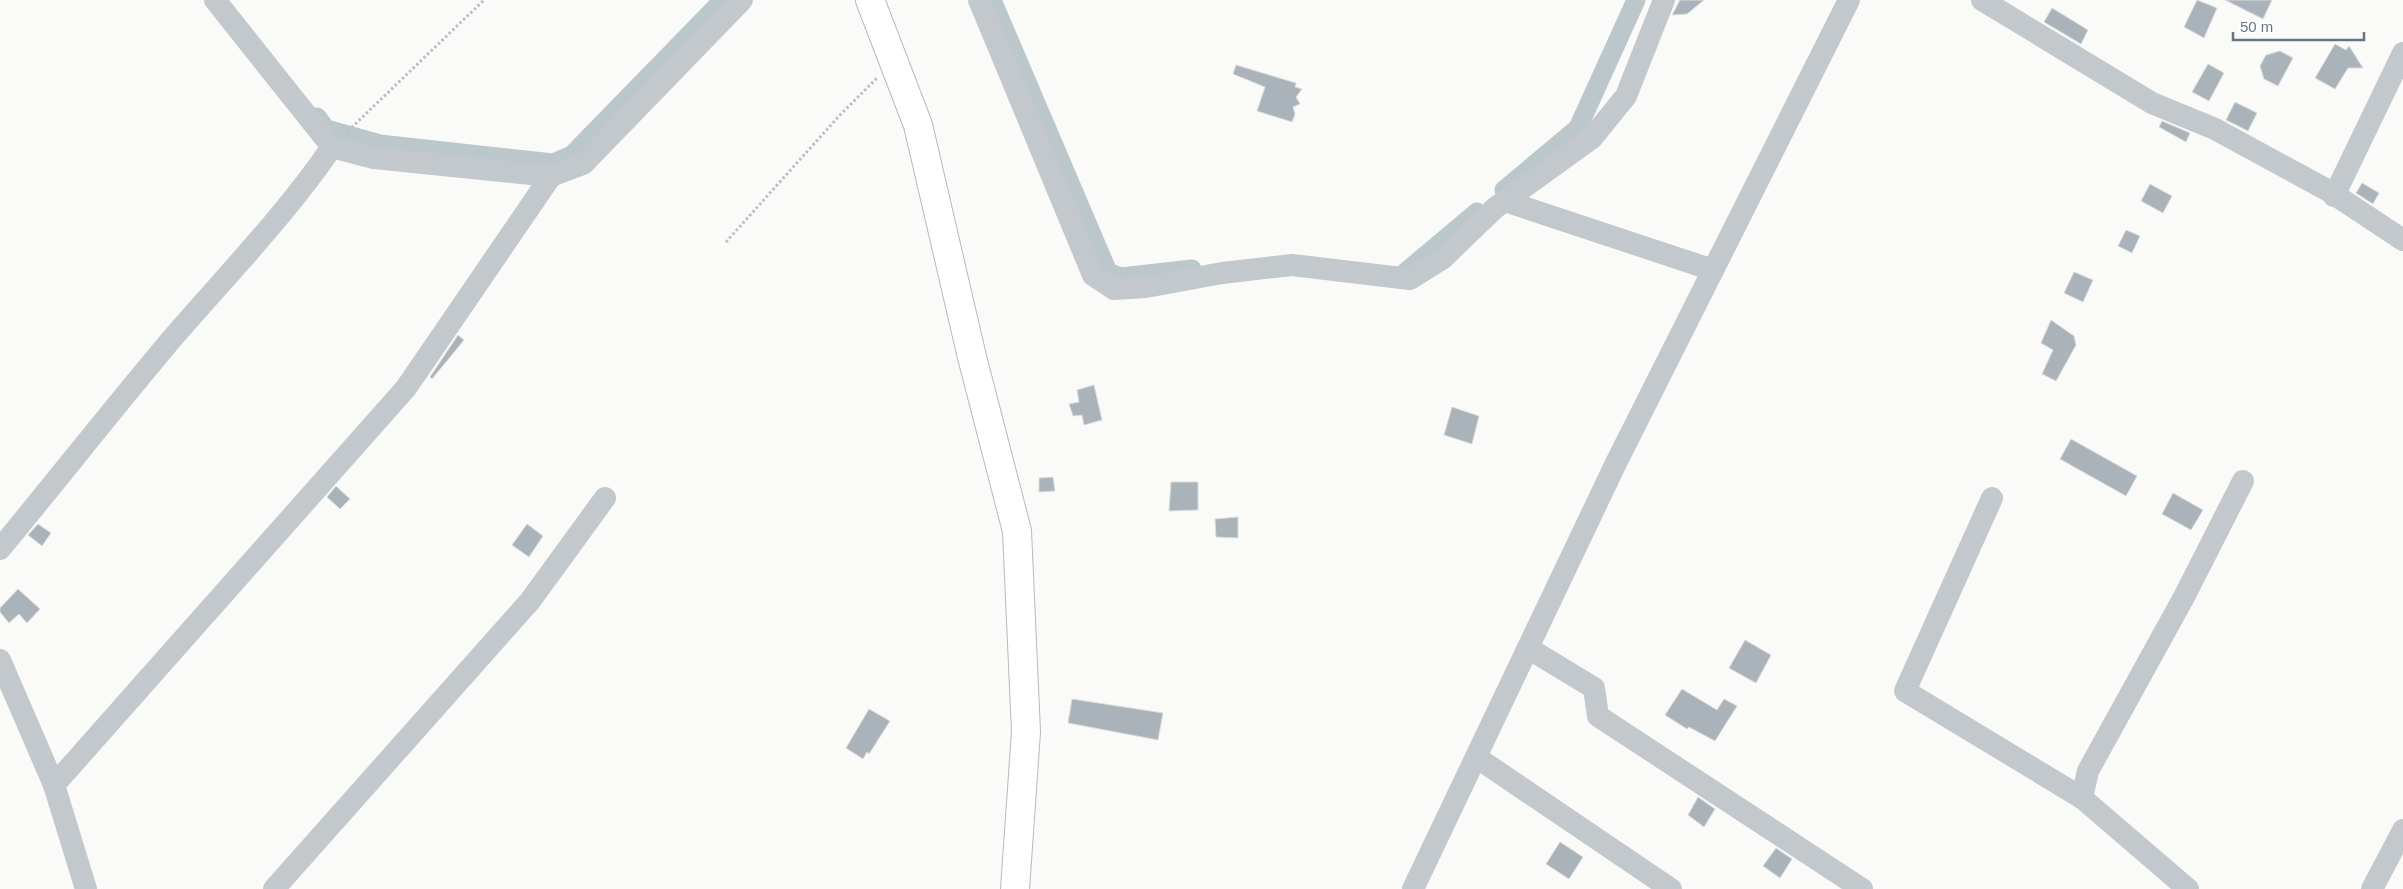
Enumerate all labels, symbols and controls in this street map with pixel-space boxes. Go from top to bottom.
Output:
scale bar [2233,10,2364,42]
text: 50 m [2240,18,2273,35]

